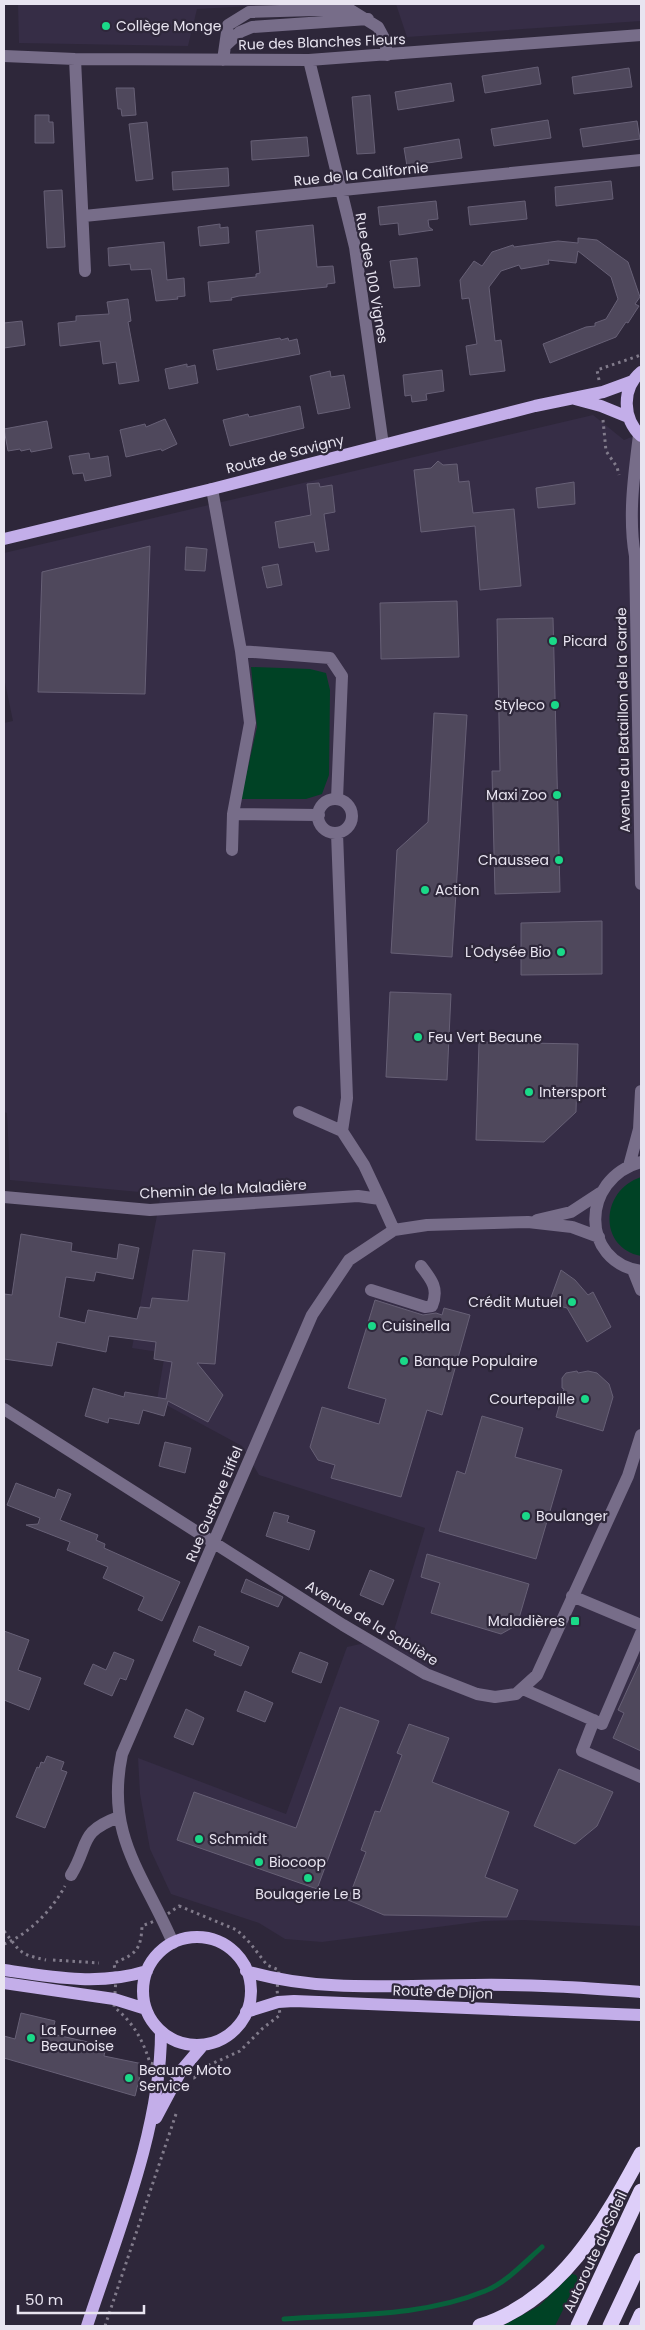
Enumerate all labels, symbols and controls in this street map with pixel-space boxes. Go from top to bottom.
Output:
place label: Collège Monge [116,16,222,36]
marker: Collège Monge [100,20,112,32]
street label: Rue des Blanches Fleurs [238,29,406,55]
street label: Rue de la Californie [293,157,430,191]
street label: Rue des 100 Vignes [351,211,393,345]
street label: Route de Savigny [224,430,346,478]
street label: Avenue du Bataillon de la Garde [611,607,635,833]
place label: Picard [563,631,607,651]
marker: Picard [547,635,559,647]
place label: Styleco [494,695,545,715]
marker: Styleco [549,699,561,711]
place label: Maxi Zoo [486,785,547,805]
marker: Maxi Zoo [551,789,563,801]
place label: Chaussea [478,850,549,870]
marker: Chaussea [553,854,565,866]
place label: Action [435,880,479,900]
marker: Action [419,884,431,896]
place label: L'Odysée Bio [465,942,551,962]
marker: L'Odysée Bio [555,946,567,958]
place label: Feu Vert Beaune [428,1027,542,1047]
marker: Feu Vert Beaune [412,1031,424,1043]
place label: Intersport [539,1082,606,1102]
marker: Intersport [523,1086,535,1098]
street label: Chemin de la Maladière [139,1175,307,1203]
place label: Crédit Mutuel [468,1292,562,1312]
marker: Crédit Mutuel [566,1296,578,1308]
place label: Cuisinella [382,1316,450,1336]
marker: Cuisinella [366,1320,378,1332]
place label: Banque Populaire [414,1351,538,1371]
marker: Banque Populaire [398,1355,410,1367]
place label: Courtepaille [489,1389,575,1409]
marker: Courtepaille [579,1393,591,1405]
street label: Rue Gustave Eiffel [181,1443,247,1565]
place label: Boulanger [536,1506,608,1526]
marker: Boulanger [520,1510,532,1522]
street label: Avenue de la Sablière [302,1575,442,1671]
place label: Maladières [488,1611,565,1631]
marker: Maladières [569,1615,581,1627]
place label: Schmidt [209,1829,267,1849]
marker: Schmidt [193,1833,205,1845]
place label: Biocoop [269,1852,326,1872]
marker: Biocoop [253,1856,265,1868]
marker: Boulagerie Le B [302,1872,314,1884]
place label: Boulagerie Le B [255,1884,361,1904]
street label: Route de Dijon [392,1980,494,2004]
place label: La Fournee Beaunoise [41,2020,117,2056]
marker: La Fournee Beaunoise [25,2032,37,2044]
place label: Beaune Moto Service [139,2060,231,2096]
marker: Beaune Moto Service [123,2072,135,2084]
street label: Autoroute du Soleil [558,2188,632,2316]
scale bar [18,2282,144,2314]
text: 50 m [25,2289,63,2310]

